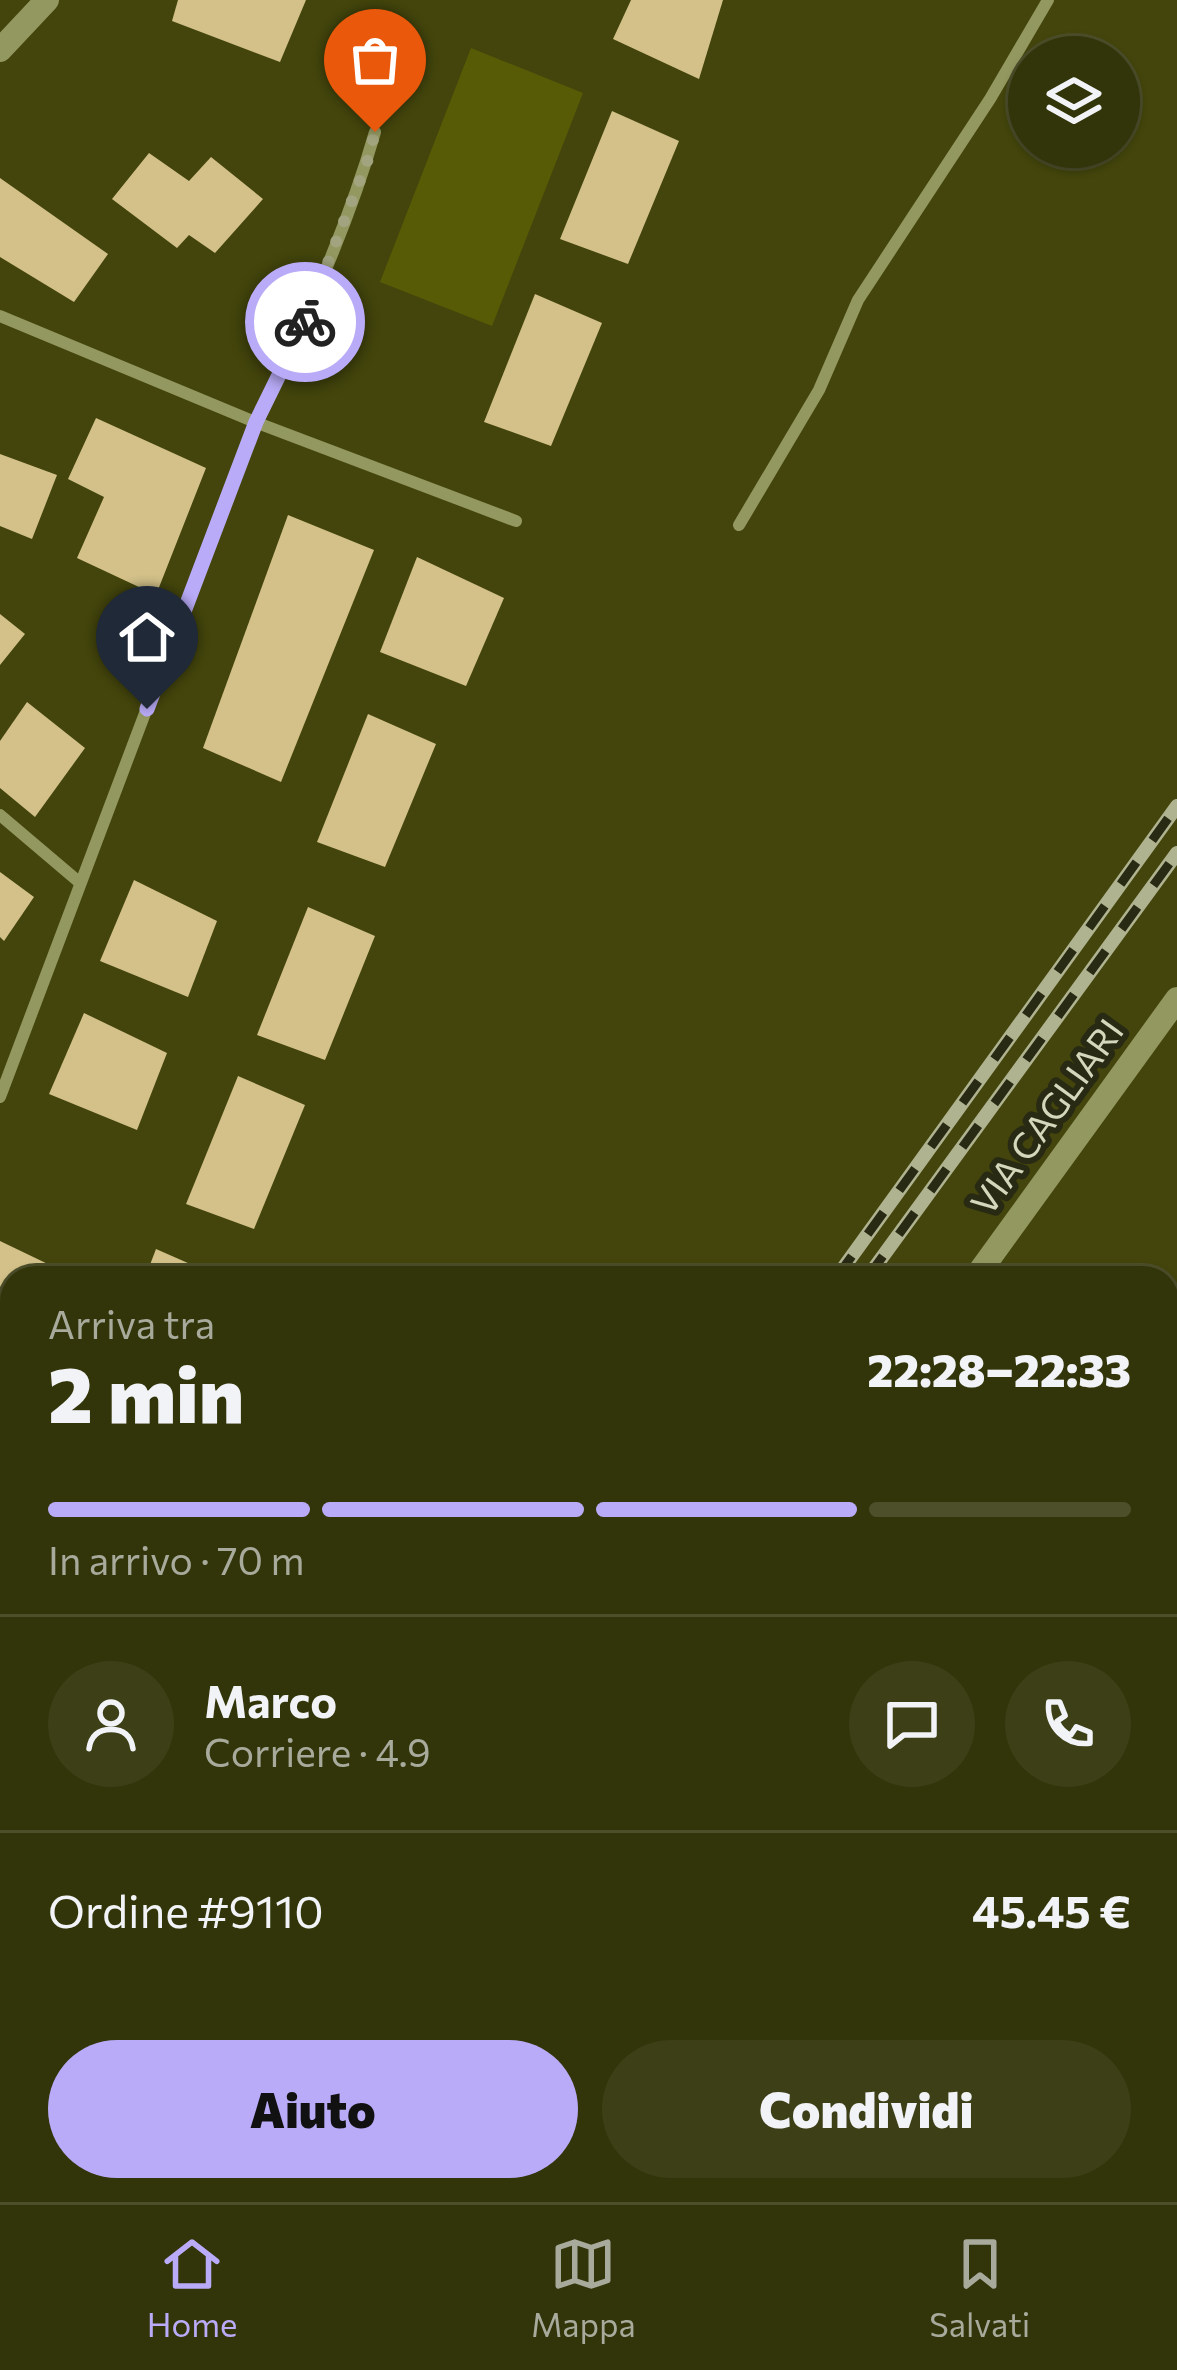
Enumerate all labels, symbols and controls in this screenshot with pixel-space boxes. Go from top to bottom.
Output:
pin [324,9,426,132]
icon: bag [342,27,408,93]
map controls [1008,36,1140,168]
button: layers [1008,36,1140,168]
courier [245,262,365,382]
icon: bike [272,289,338,355]
pin [96,586,198,709]
icon: home [114,604,180,670]
street label: VIA CAGLIARI [960,1009,1131,1222]
text: Arriva tra [48,1299,215,1347]
text: 22:28–22:33 [867,1341,1131,1396]
text: 2 min [48,1344,244,1439]
text: In arrivo · 70 m [48,1535,305,1583]
button: person [48,1661,174,1787]
button: chat [849,1661,975,1787]
button: phone [1005,1661,1131,1787]
text: Marco [204,1672,337,1727]
text: Corriere · 4.9 [204,1727,431,1775]
text: Ordine #9110 [48,1882,324,1937]
text: 45.45 € [972,1882,1131,1937]
button: Aiuto [48,2040,578,2178]
button: Condividi [602,2040,1131,2178]
tab: Home [147,2231,237,2344]
tab: Mappa [531,2231,636,2344]
tab: Salvati [929,2231,1030,2344]

